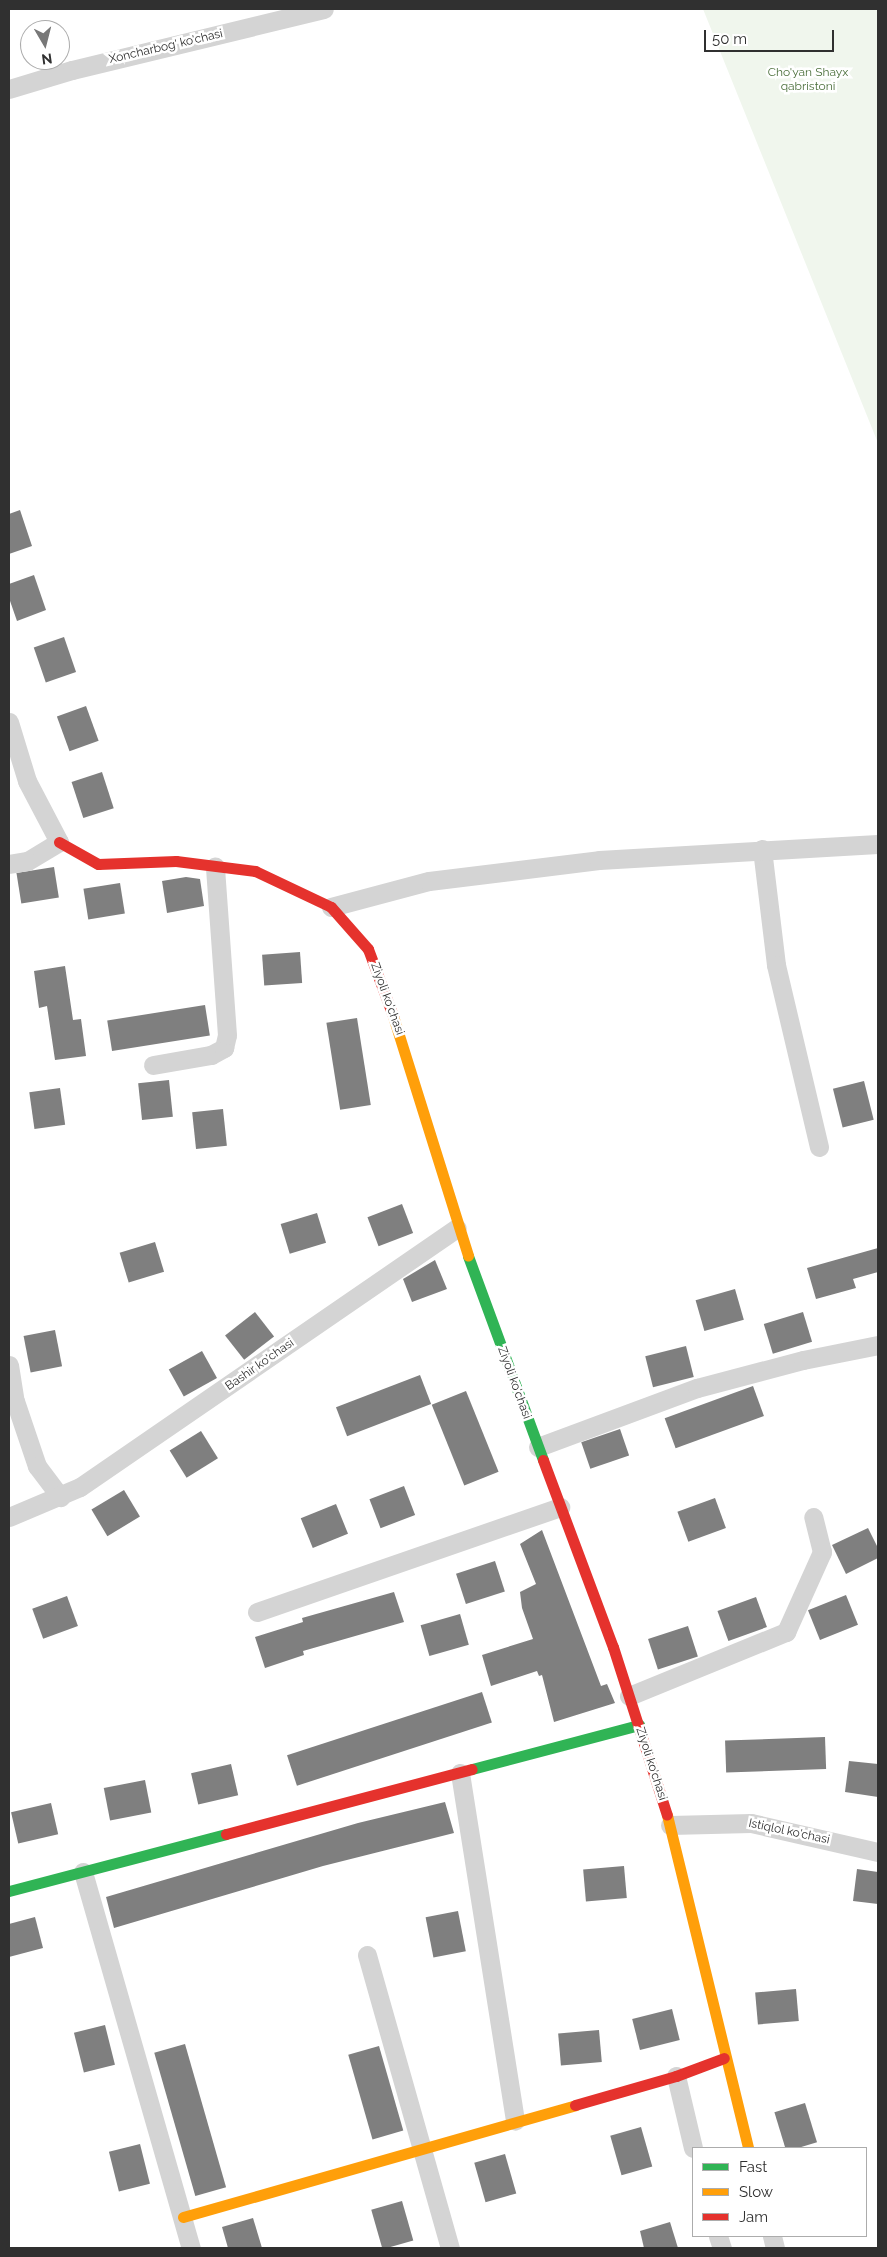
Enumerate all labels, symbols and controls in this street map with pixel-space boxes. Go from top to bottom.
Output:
north arrow [20,20,70,70]
scale bar [707,20,837,52]
street label: Xoncharbog' ko'chasi [108,27,224,67]
text: 50 m [712,30,747,48]
text: N [41,50,53,68]
park label: Cho'yan Shayx qabristoni [768,66,848,94]
street label: Ziyoli ko'chasi [367,961,407,1037]
street label: Bashir ko'chasi [223,1336,297,1394]
street label: Ziyoli ko'chasi [494,1345,534,1421]
street label: Ziyoli ko'chasi [632,1726,670,1802]
street label: Istiqlol ko'chasi [747,1816,831,1848]
legend [692,2147,867,2237]
text: Fast [739,2158,767,2176]
text: Slow [739,2183,773,2201]
text: Jam [739,2208,768,2226]

